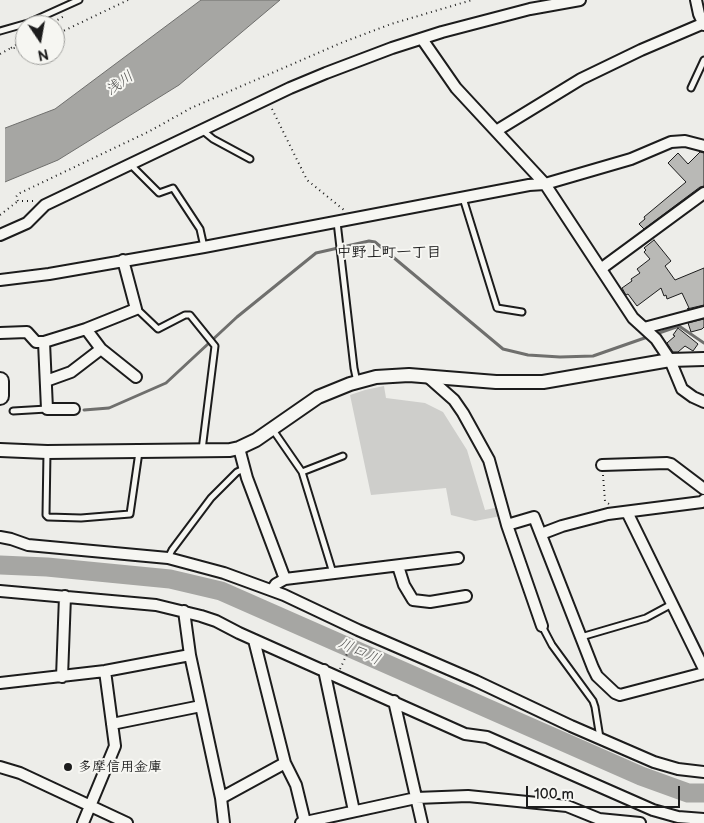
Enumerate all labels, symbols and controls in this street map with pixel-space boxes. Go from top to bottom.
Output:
north arrow [15,15,65,65]
text: N [36,45,50,64]
water label: 浅川 [103,68,137,100]
district label: 中野上町一丁目 [337,244,441,262]
water label: 川口川 [335,635,383,669]
place label: 多摩信用金庫 [78,759,162,775]
marker: 多摩信用金庫 [62,761,74,773]
scale bar [529,776,683,808]
text: 100 m [534,785,574,804]

